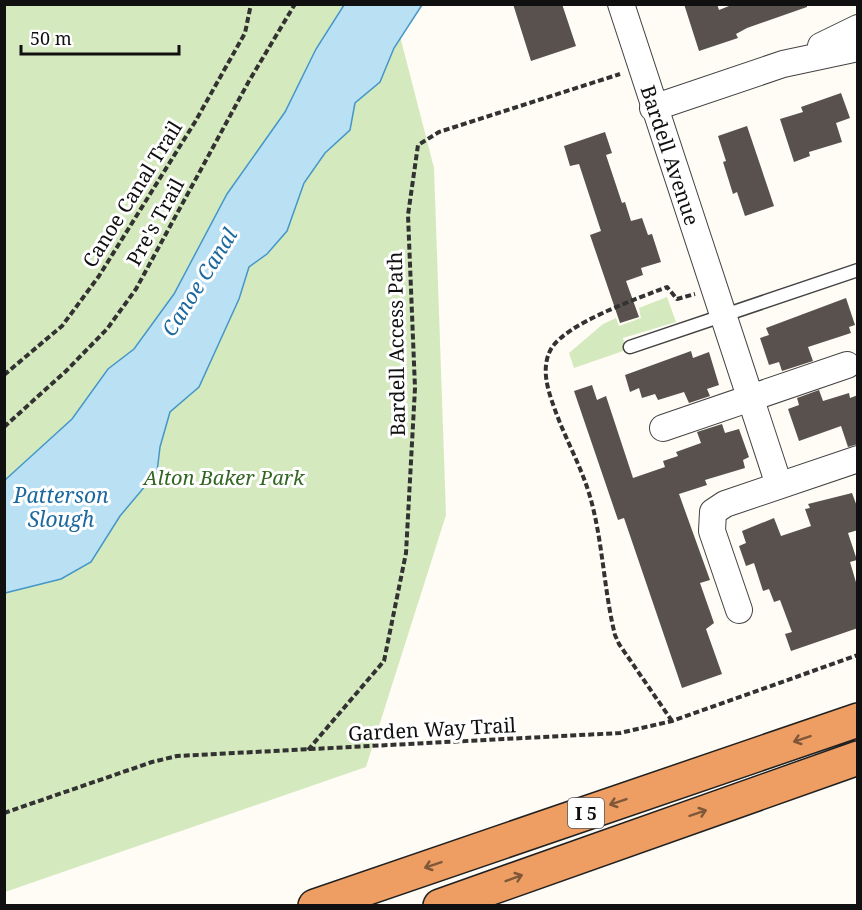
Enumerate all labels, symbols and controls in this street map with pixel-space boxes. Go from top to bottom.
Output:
scale bar [21,18,178,56]
text: 50 m [30,26,72,50]
street label: Bardell Avenue [635,82,706,229]
street label: Canoe Canal Trail [76,116,188,272]
street label: Pre's Trail [120,173,190,271]
water label: Canoe Canal [155,222,244,341]
street label: Bardell Access Path [381,251,411,437]
park label: Alton Baker Park [142,464,305,491]
water label: Patterson Slough [12,481,109,533]
street label: Garden Way Trail [347,711,517,747]
one-way arrow [793,734,812,745]
road number: I 5 [568,798,604,828]
one-way arrow [609,798,628,809]
one-way arrow [688,807,707,818]
one-way arrow [424,861,443,872]
one-way arrow [505,872,523,883]

